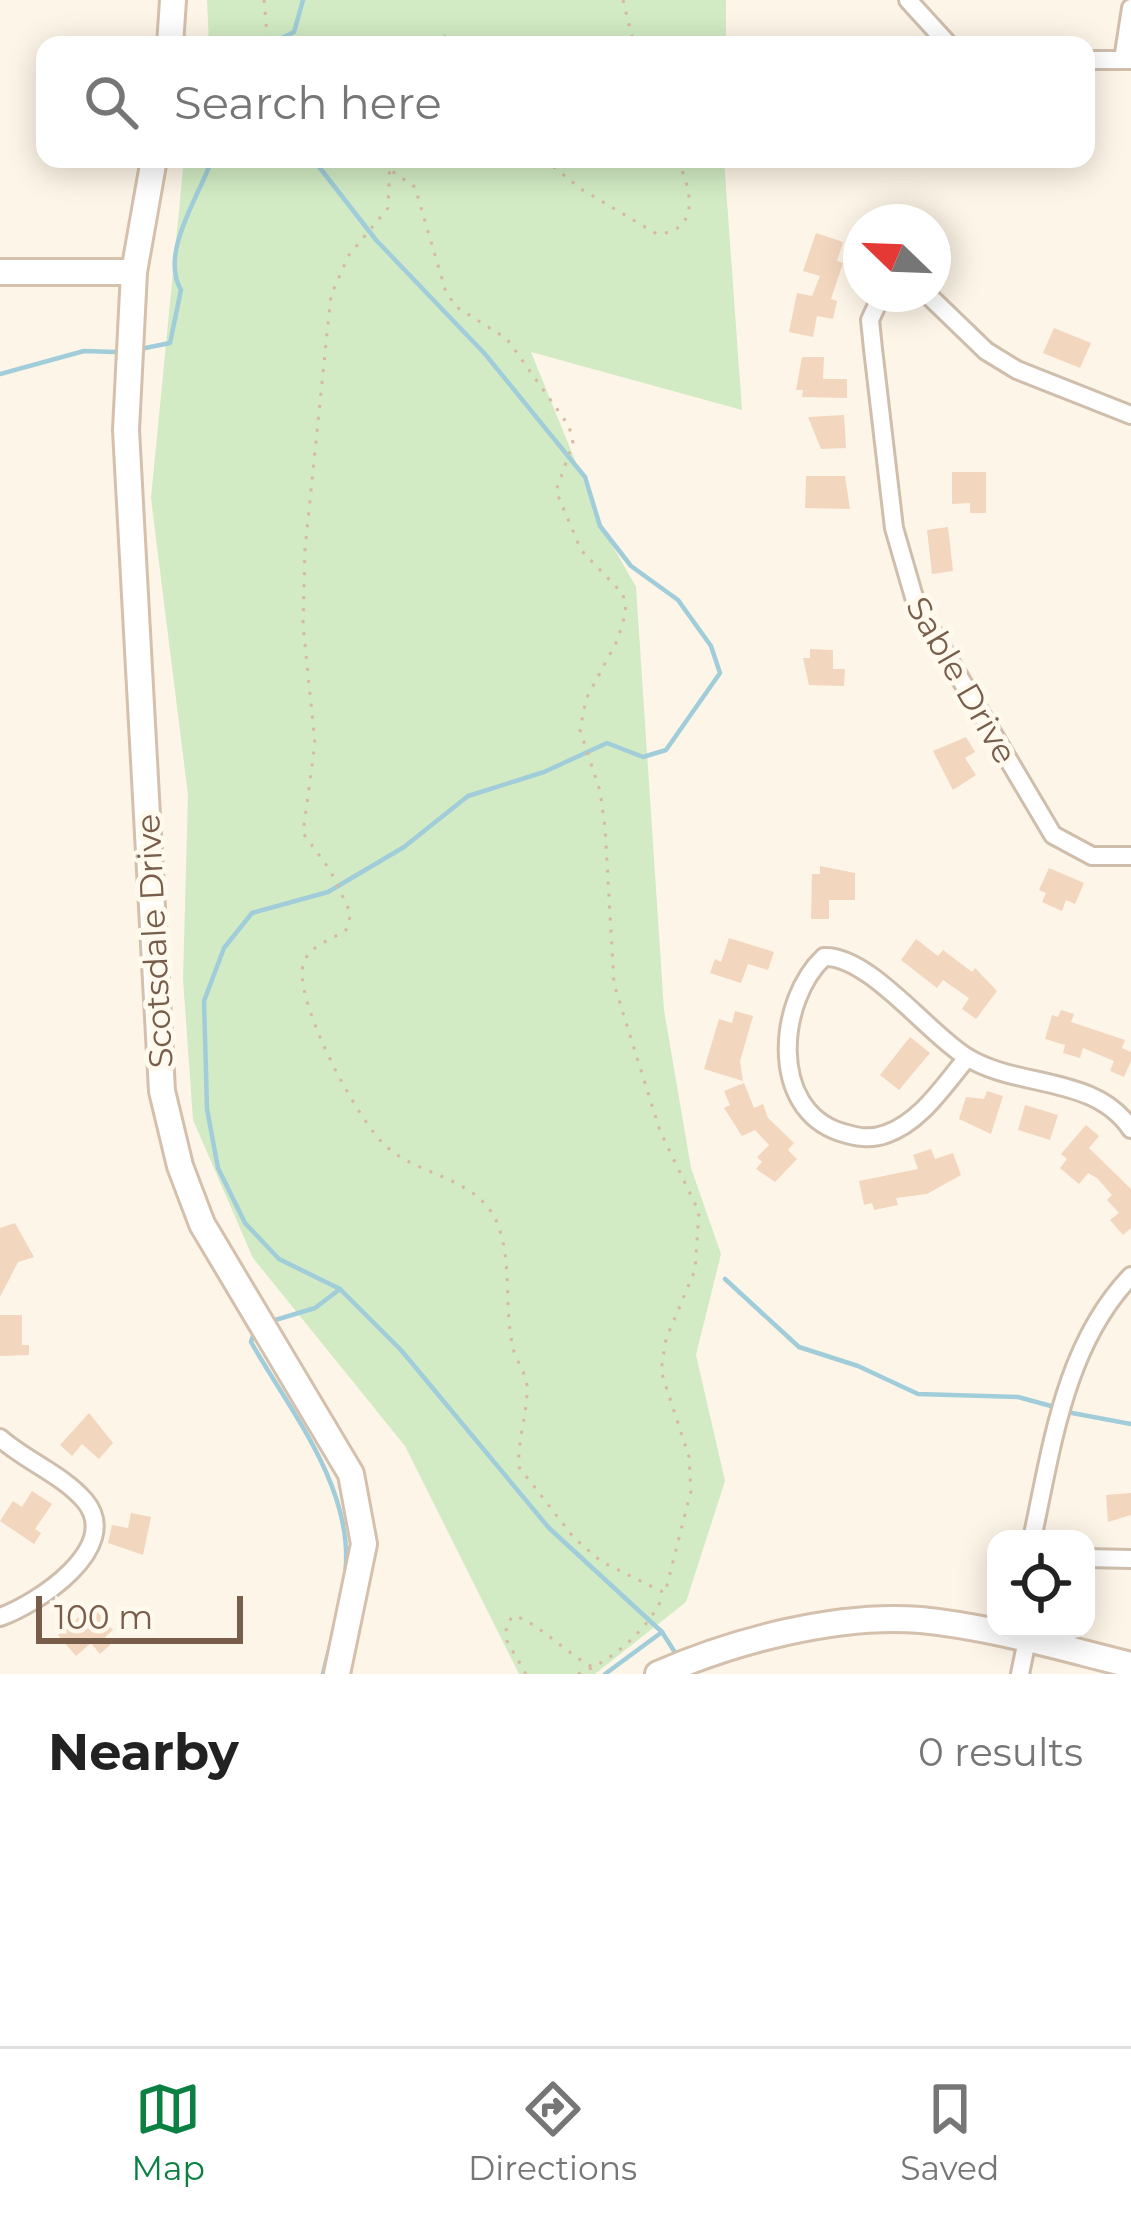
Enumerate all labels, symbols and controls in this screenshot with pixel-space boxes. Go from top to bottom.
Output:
search box [36,36,1095,168]
icon: search [78,69,144,135]
text: Search here [174,75,442,130]
north arrow [843,204,951,312]
street label: Sable Drive [898,589,1026,771]
street label: Scotsdale Drive [127,813,181,1069]
map controls [987,1530,1095,1638]
button: locate [987,1530,1095,1638]
scale bar [36,1590,243,1643]
text: 100 m [54,1597,153,1637]
text: Nearby [48,1721,239,1783]
text: 0 results [918,1728,1083,1776]
tab: Map [132,2076,205,2188]
tab: Directions [468,2076,637,2188]
tab: Saved [900,2076,999,2188]

